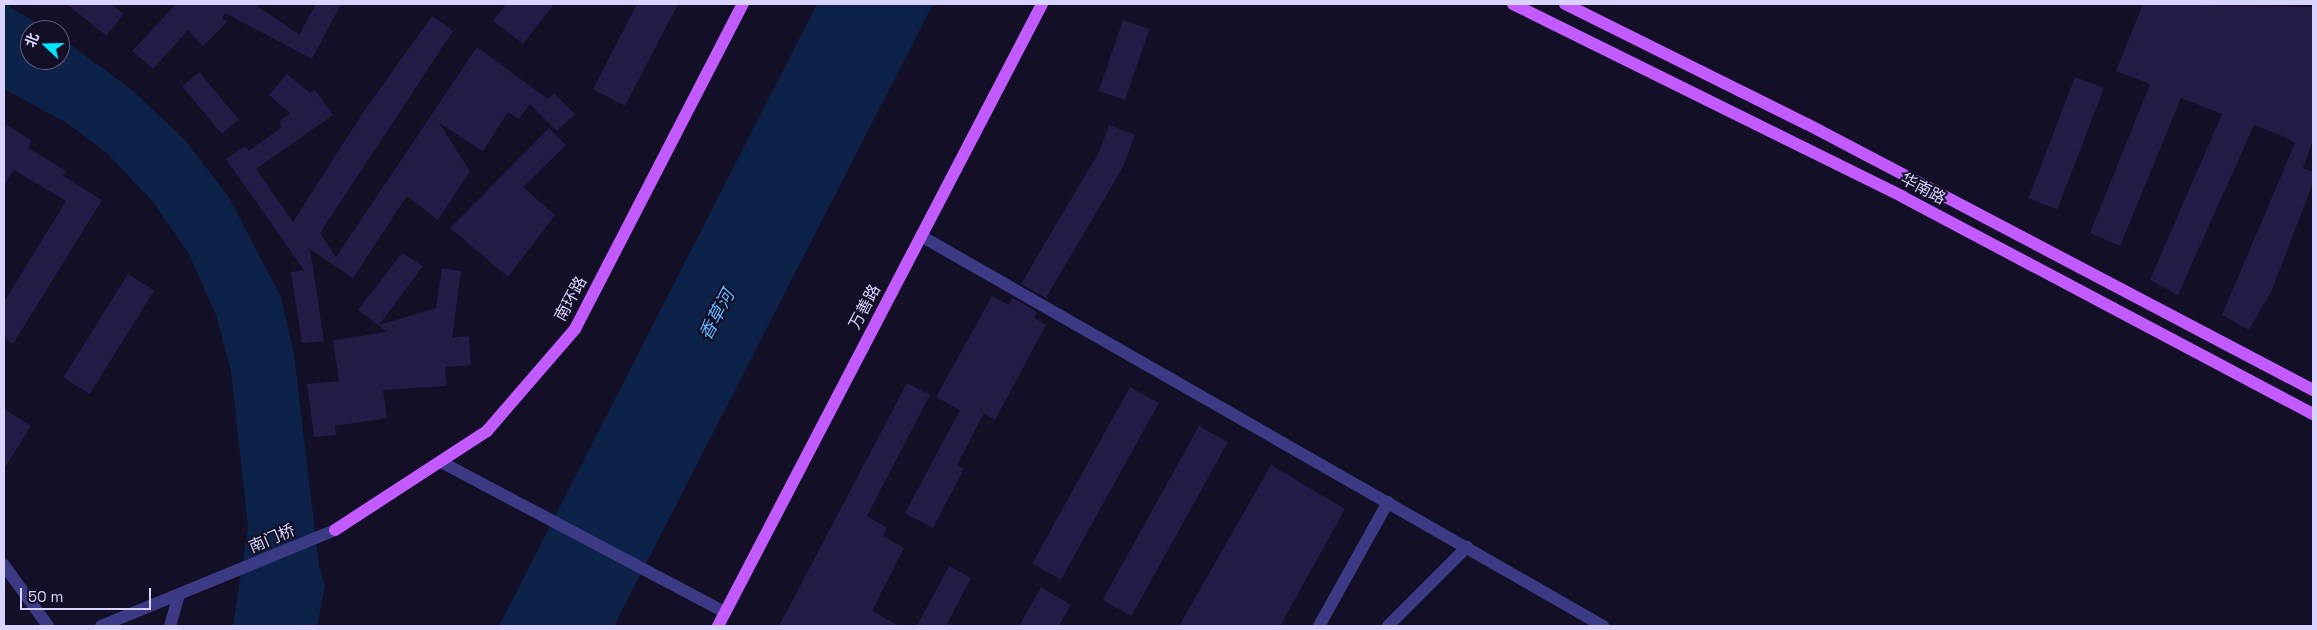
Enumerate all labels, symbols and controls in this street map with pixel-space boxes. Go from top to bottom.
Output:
north arrow [20,20,70,70]
text: 北 [21,30,43,50]
street label: 华南路 [1897,169,1949,209]
street label: 南环路 [551,273,591,325]
street label: 万善路 [845,281,885,333]
water label: 香草河 [695,286,739,344]
street label: 南门桥 [246,521,298,557]
scale bar [22,578,154,610]
text: 50 m [28,587,63,606]

